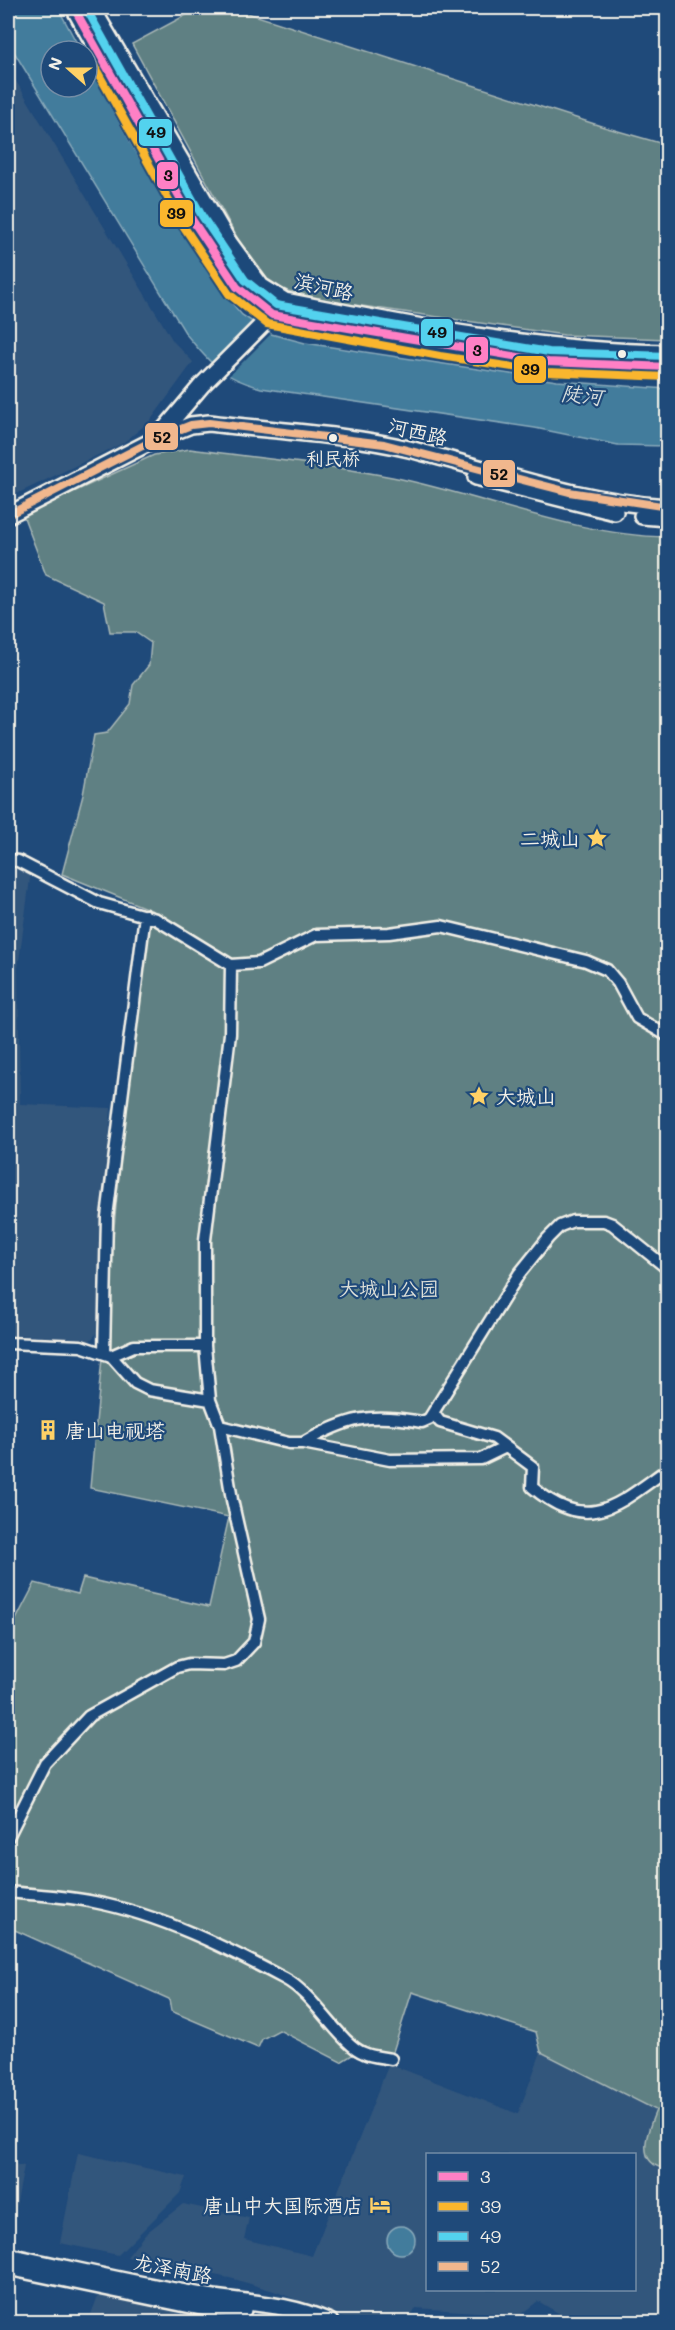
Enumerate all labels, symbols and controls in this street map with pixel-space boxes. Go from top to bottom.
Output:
north arrow [39,39,99,99]
text: N [43,54,67,73]
line badge: 49 [138,118,173,147]
text: 49 [146,121,166,142]
line badge: 3 [156,161,179,190]
text: 3 [163,164,173,185]
line badge: 39 [159,199,194,228]
text: 39 [166,202,186,223]
street label: 滨河路 [292,267,357,306]
line badge: 49 [420,318,454,347]
text: 49 [427,321,447,342]
line badge: 3 [465,336,489,364]
text: 3 [472,339,482,360]
unlabelled marker [616,348,628,360]
line badge: 39 [513,355,547,384]
text: 39 [520,358,540,379]
water label: 陡河 [560,378,607,410]
street label: 河西路 [386,412,451,451]
line badge: 52 [144,422,179,451]
text: 52 [153,426,171,447]
marker: 利民桥 [327,432,339,444]
place label: 利民桥 [306,446,360,470]
line badge: 52 [482,459,516,488]
text: 52 [490,463,508,484]
place label: 二城山 [520,825,580,851]
place icon: 二城山 [585,826,609,850]
place label: 大城山 [496,1083,556,1109]
place icon: 大城山 [467,1084,491,1108]
park label: 大城山公园 [339,1275,439,1301]
place label: 唐山电视塔 [65,1417,165,1443]
building icon: 唐山电视塔 [36,1418,60,1442]
legend [426,2153,636,2291]
text: 3 [480,2164,491,2188]
place label: 唐山中大国际酒店 [203,2192,363,2218]
hotel icon: 唐山中大国际酒店 [368,2193,392,2217]
text: 39 [480,2194,502,2218]
text: 49 [480,2224,502,2248]
street label: 龙泽南路 [131,2248,216,2289]
text: 52 [480,2254,501,2278]

